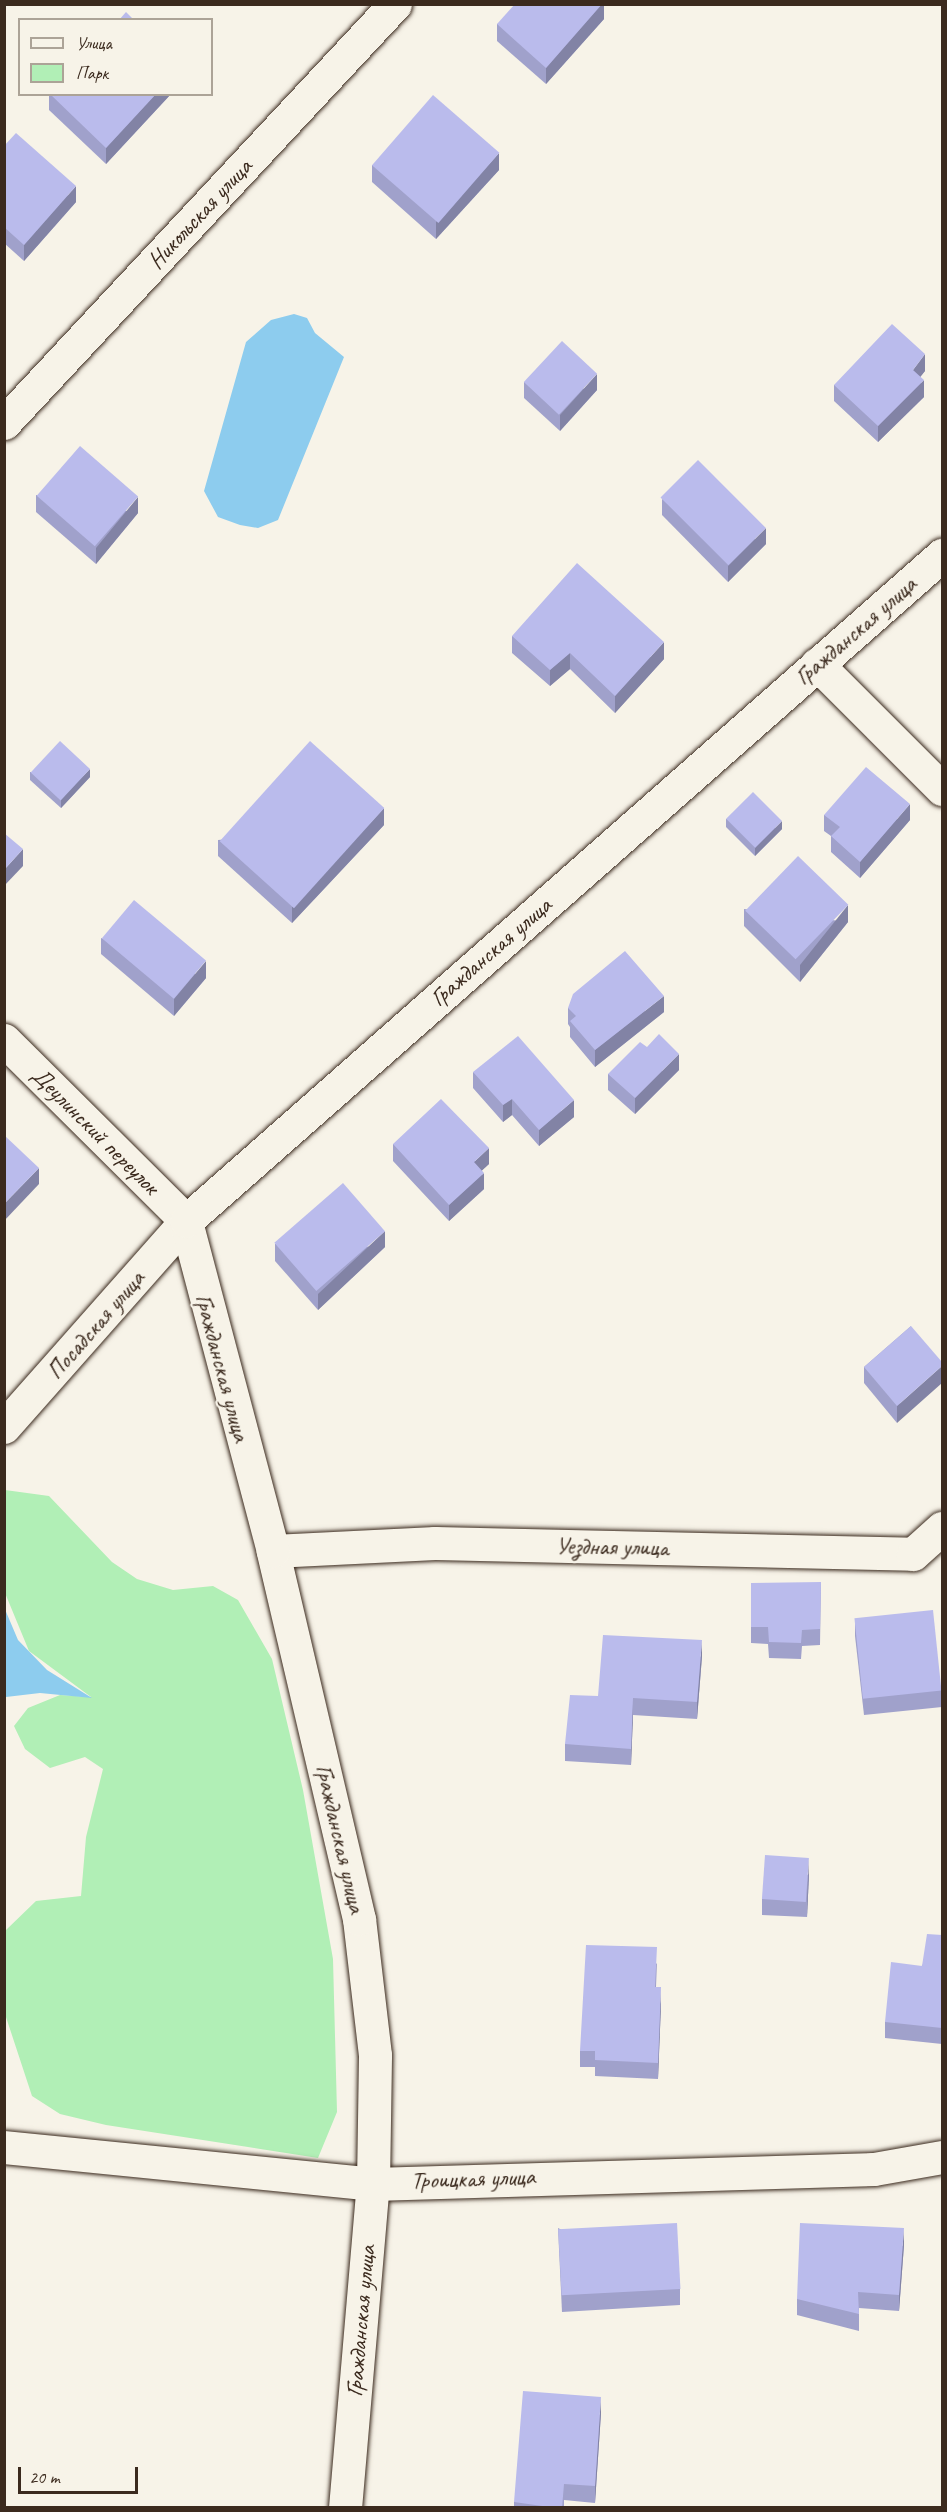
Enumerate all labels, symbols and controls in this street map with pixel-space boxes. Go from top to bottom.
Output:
legend [18,18,213,96]
text: Улица [76,32,112,54]
text: Парк [76,62,108,84]
street label: Никольская улица [141,152,259,276]
street label: Гражданская улица [789,570,923,692]
street label: Гражданская улица [424,891,558,1013]
street label: Деулинский переулок [25,1061,165,1201]
street label: Посадская улица [40,1264,152,1386]
street label: Гражданская улица [188,1290,256,1446]
street label: Уездная улица [555,1532,669,1562]
street label: Гражданская улица [309,1761,371,1917]
street label: Троицкая улица [410,2162,536,2196]
street label: Гражданская улица [340,2244,382,2398]
scale bar [21,2455,141,2493]
text: 20 m [29,2466,60,2488]

